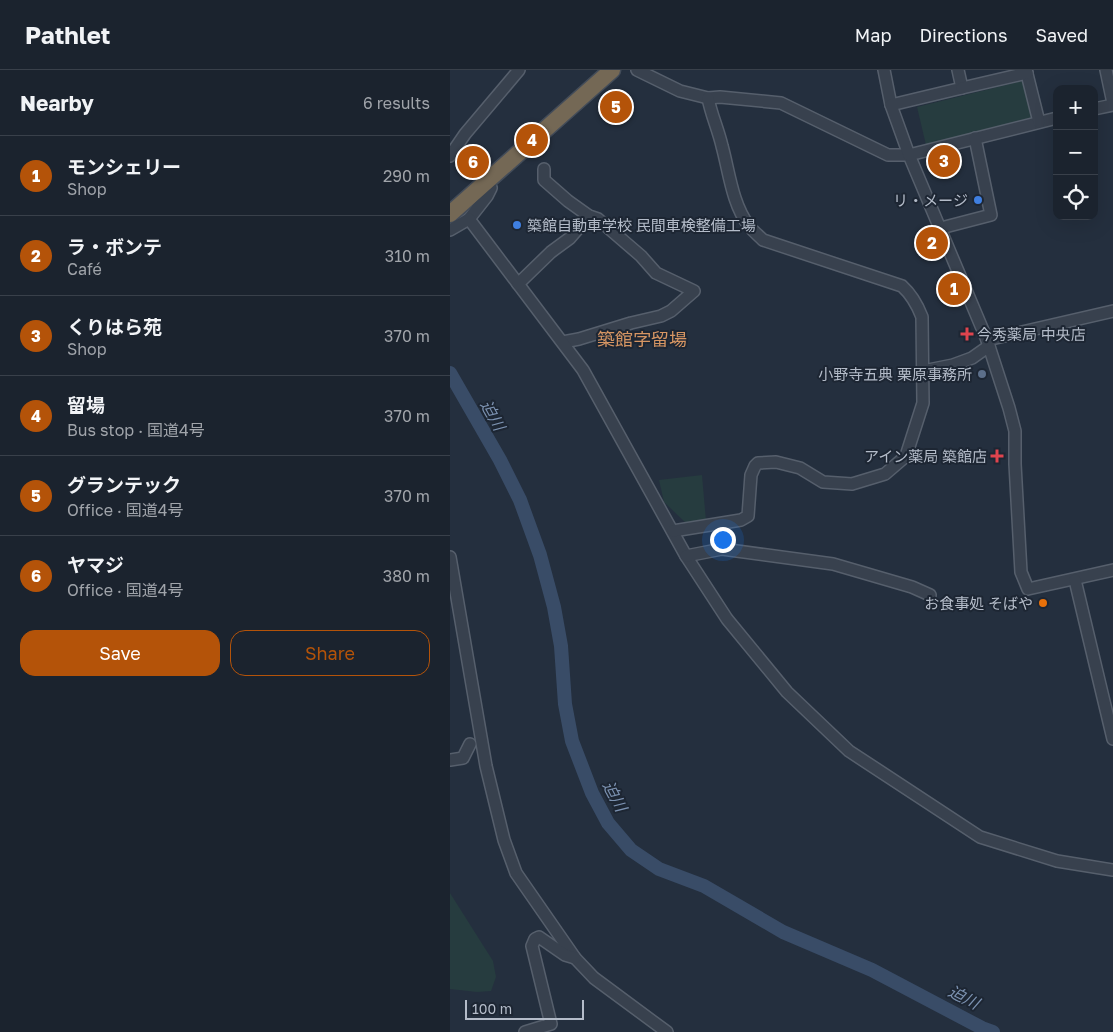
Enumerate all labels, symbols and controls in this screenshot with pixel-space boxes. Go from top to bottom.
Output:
text: Pathlet [25,20,110,49]
text: Map [855,24,891,46]
text: Directions [919,24,1007,46]
text: Saved [1035,24,1088,46]
map controls [1053,85,1098,220]
button: + [1053,85,1098,130]
pin: 5 [600,88,632,126]
text: Nearby [20,90,94,116]
text: 6 results [363,93,430,113]
pin: 4 [516,121,548,159]
button: − [1053,130,1098,175]
pin: 3 [928,142,960,180]
pin: 6 [457,143,489,181]
text: モンシェリー [67,155,181,178]
text: 1 [32,166,40,186]
text: 290 m [383,166,430,186]
button: locate [1053,175,1098,220]
text: Shop [67,179,107,199]
place label: リ・メージ [893,191,968,209]
marker: リ・メージ [972,194,984,206]
place label: 築館自動車学校 民間車検整備工場 [527,216,756,234]
marker: 築館自動車学校 民間車検整備工場 [511,219,523,231]
pin: 2 [916,224,948,262]
text: ラ・ボンテ [67,235,162,258]
text: 2 [31,246,41,266]
text: 310 m [385,246,430,266]
text: Café [67,259,102,279]
pin: 1 [938,270,970,308]
text: くりはら苑 [67,315,162,338]
place label: 今秀薬局 中央店 [977,325,1086,343]
text: 3 [31,326,41,346]
text: 370 m [384,326,430,346]
district label: 築館字留場 [597,328,687,350]
marker: 今秀薬局 中央店 [961,328,973,340]
text: Shop [67,339,107,359]
place label: 小野寺五典 栗原事務所 [818,365,972,383]
marker: 小野寺五典 栗原事務所 [976,368,988,380]
text: 留場 [67,393,105,416]
water label: 迫川 [476,396,510,436]
text: 4 [31,406,41,426]
text: 370 m [384,406,430,426]
text: Bus stop · 国道4号 [67,420,205,440]
place label: アイン薬局 築館店 [864,447,987,465]
marker: アイン薬局 築館店 [991,450,1003,462]
text: グランテック [67,473,181,496]
text: 5 [31,486,41,506]
text: 370 m [384,486,430,506]
text: Office · 国道4号 [67,500,184,520]
your location [710,527,736,553]
text: ヤマジ [67,553,124,576]
text: 6 [31,566,41,586]
text: 380 m [383,566,430,586]
text: Office · 国道4号 [67,580,184,600]
place label: お食事処 そばや [924,594,1033,612]
marker: お食事処 そばや [1037,597,1049,609]
button: Save [20,630,220,676]
button: Share [230,630,430,676]
water label: 迫川 [599,777,632,817]
water label: 迫川 [945,981,985,1014]
scale bar [465,997,584,1020]
text: 100 m [472,1000,512,1017]

